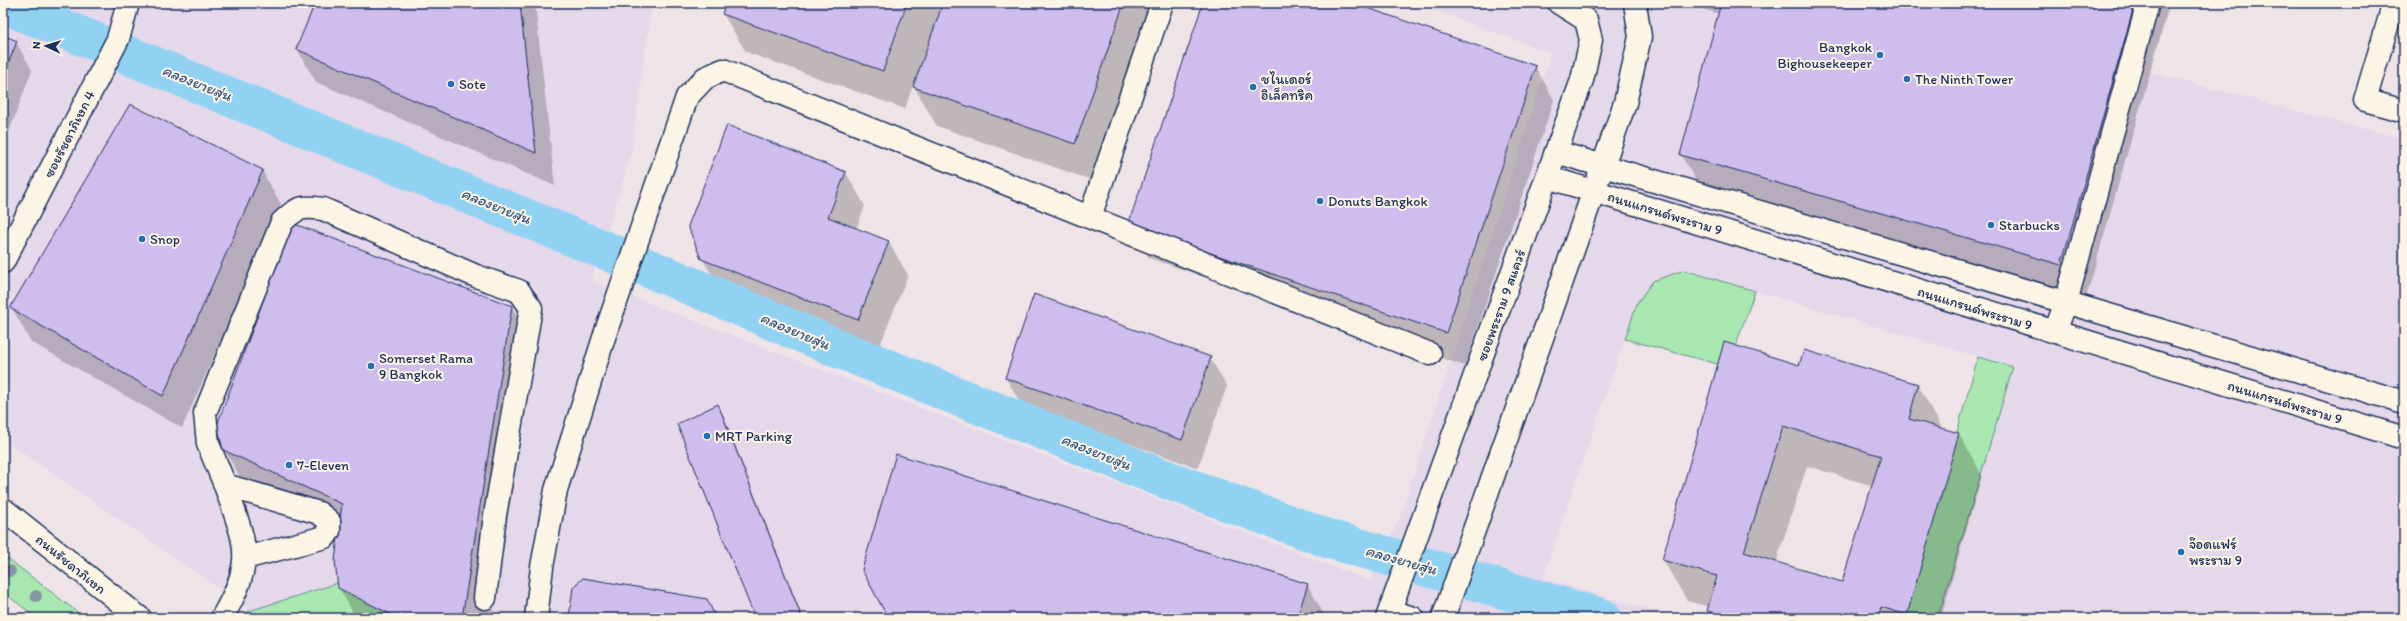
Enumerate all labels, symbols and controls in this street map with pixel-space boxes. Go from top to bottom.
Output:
north arrow [26,26,66,66]
place label: Bangkok Bighousekeeper [1777,39,1873,72]
text: N [30,41,43,50]
marker: Bangkok Bighousekeeper [1875,50,1885,60]
water label: คลองยายสุ่น [159,61,235,106]
place label: ชไนเดอร์ อิเล็คทริค [1261,71,1313,104]
place label: The Ninth Tower [1915,71,2014,88]
marker: The Ninth Tower [1902,74,1912,84]
place label: Sote [459,76,486,93]
marker: Sote [446,79,456,89]
marker: ชไนเดอร์ อิเล็คทริค [1248,82,1258,92]
street label: ซอยรัชดาภิเษก 4 [40,87,99,181]
water label: คลองยายสุ่น [458,184,534,229]
street label: ถนนแกรนด์พระราม 9 [1605,188,1724,239]
place label: Donuts Bangkok [1328,193,1428,210]
marker: Donuts Bangkok [1315,196,1325,206]
place label: Starbucks [1999,217,2060,234]
marker: Starbucks [1986,220,1996,230]
place label: Snop [150,231,180,248]
marker: Snop [137,234,147,244]
street label: ซอยพระราม 9 สแควร์ [1473,247,1530,363]
street label: ถนนแกรนด์พระราม 9 [1915,283,2034,334]
water label: คลองยายสุ่น [757,308,833,355]
place label: Somerset Rama 9 Bangkok [379,350,473,383]
marker: Somerset Rama 9 Bangkok [366,361,376,371]
street label: ถนนแกรนด์พระราม 9 [2225,377,2344,428]
place label: MRT Parking [715,428,793,445]
water label: คลองยายสุ่น [1058,430,1134,475]
marker: MRT Parking [702,431,712,441]
place label: 7-Eleven [297,457,349,474]
marker: 7-Eleven [284,460,294,470]
street label: ถนนรัชดาภิเษก [32,531,109,598]
place label: จ๊อดแฟร์ พระราม 9 [2189,536,2242,569]
water label: คลองยายสุ่น [1363,541,1439,580]
marker: จ๊อดแฟร์ พระราม 9 [2176,547,2186,557]

